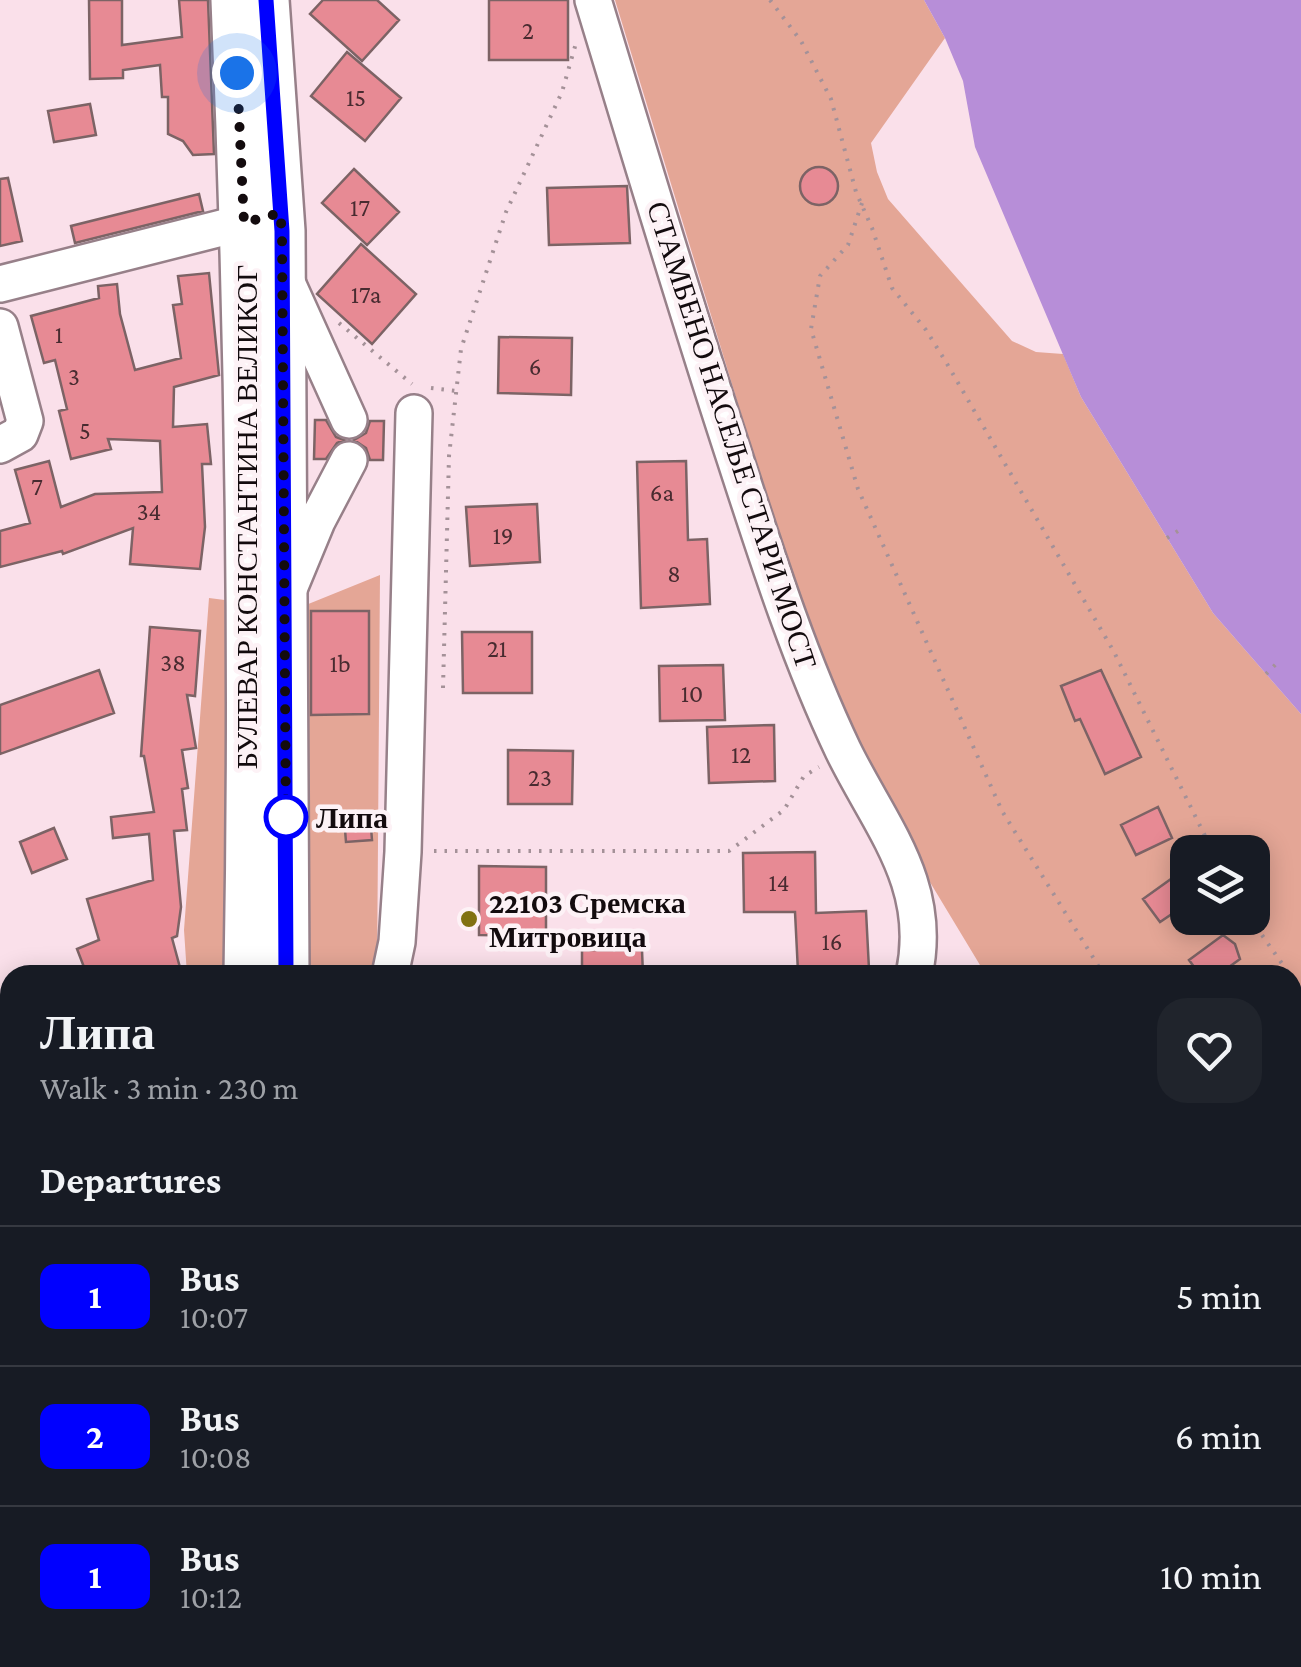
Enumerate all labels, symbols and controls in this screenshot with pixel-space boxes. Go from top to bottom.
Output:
house number: 2 [522,17,534,44]
your location [212,48,262,98]
house number: 15 [346,84,366,111]
house number: 17 [350,194,370,221]
street label: СТАМБЕНО НАСЕЉЕ СТАРИ МОСТ [641,197,823,673]
street label: БУЛЕВАР КОНСТАНТИНА ВЕЛИКОГ [230,265,263,769]
house number: 17a [351,281,382,308]
house number: 1 [55,321,63,348]
house number: 6 [529,353,541,380]
house number: 3 [68,363,80,390]
house number: 5 [79,417,91,444]
house number: 7 [31,473,43,500]
house number: 6a [650,479,675,506]
house number: 34 [137,498,161,525]
house number: 19 [493,522,514,549]
house number: 8 [667,560,681,587]
house number: 21 [487,635,507,662]
house number: 38 [160,649,186,676]
house number: 1b [329,650,351,677]
house number: 10 [681,680,703,707]
house number: 12 [731,741,751,768]
house number: 23 [528,764,552,791]
marker: Липа [265,796,307,838]
place label: Липа [316,801,388,834]
map controls [1170,835,1270,935]
button: layers [1170,835,1270,935]
house number: 14 [768,869,790,896]
place label: 22103 Сремска Митровица [489,886,686,953]
marker: 22103 Сремска Митровица [458,908,480,930]
house number: 16 [822,928,843,955]
button: heart [1157,998,1262,1103]
text: Липа [40,1006,155,1059]
text: Walk · 3 min · 230 m [40,1070,299,1106]
text: Departures [40,1159,221,1201]
text: Bus [180,1257,239,1299]
text: 5 min [1176,1275,1262,1317]
text: 1 [88,1277,102,1316]
text: 10:07 [180,1299,248,1335]
text: Bus [180,1397,239,1439]
text: 6 min [1175,1415,1262,1457]
text: 2 [86,1417,104,1456]
text: 10:08 [180,1439,251,1475]
text: Bus [180,1537,239,1579]
text: 10 min [1160,1555,1262,1597]
text: 1 [88,1557,102,1596]
text: 10:12 [180,1579,242,1615]

